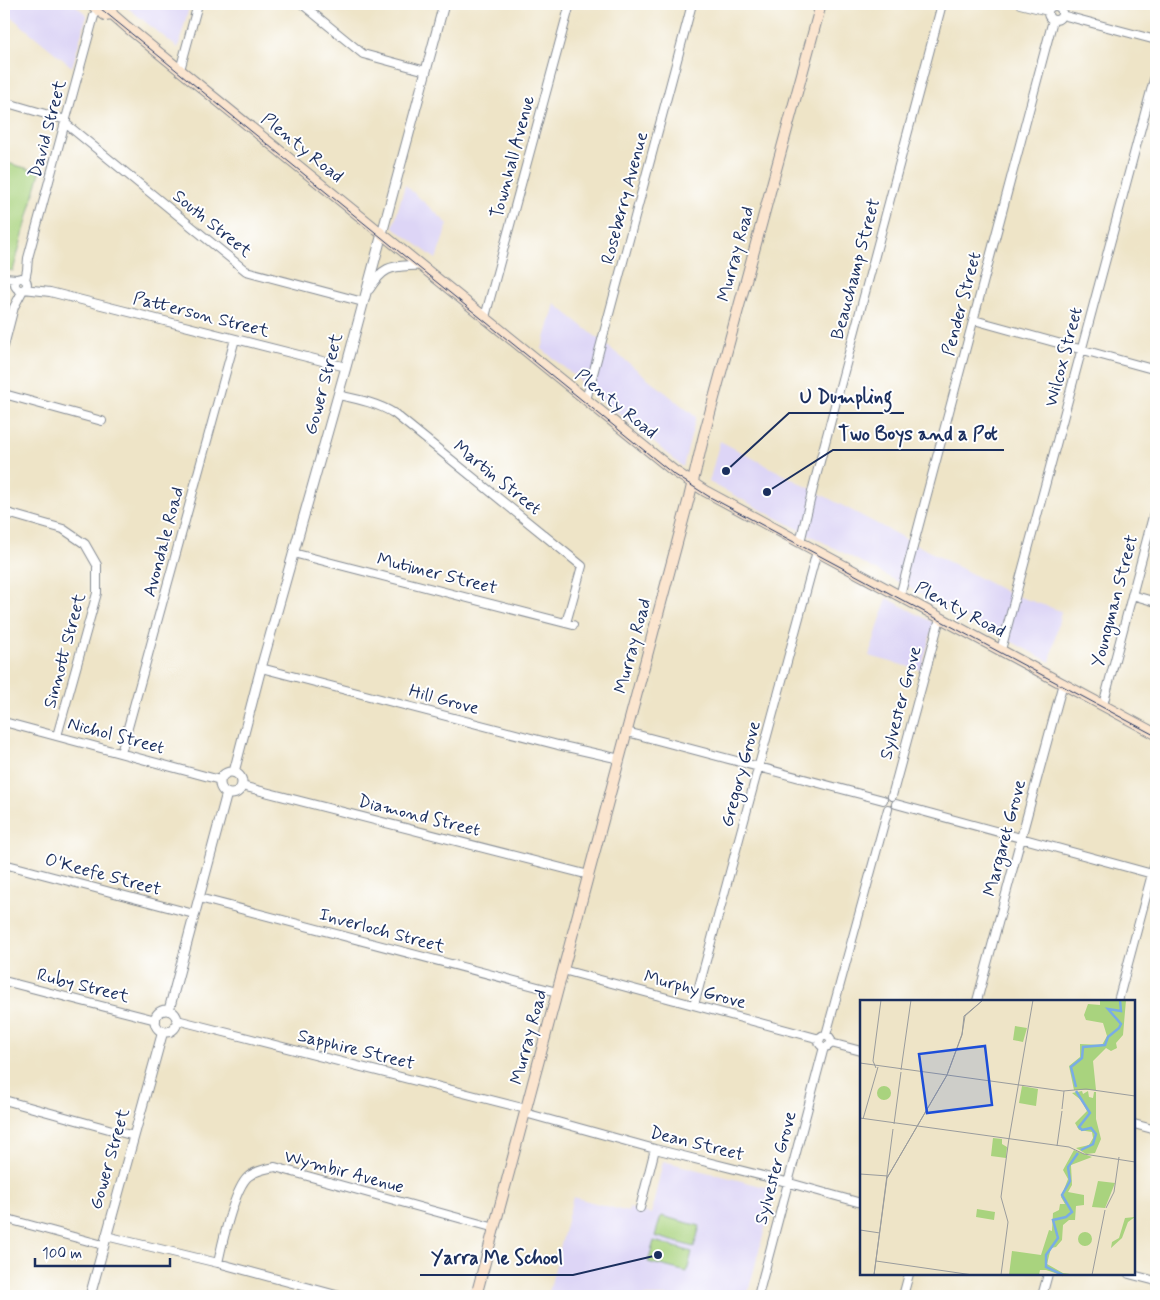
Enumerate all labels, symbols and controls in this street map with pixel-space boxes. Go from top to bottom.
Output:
street label: David Street [23,77,73,181]
street label: Townhall Avenue [485,93,541,221]
street label: Plenty Road [256,107,348,189]
street label: Roseberry Avenue [596,129,654,267]
street label: South Street [167,185,257,264]
street label: Beauchamp Street [826,196,886,342]
street label: Murray Road [712,204,760,304]
street label: Pender Street [937,249,987,359]
street label: Patterson Street [130,286,272,344]
street label: Wilcox Street [1039,304,1089,410]
street label: Gower Street [299,330,349,437]
street label: Plenty Road [570,363,662,445]
callout: U Dumpling [789,379,904,413]
text: U Dumpling [800,385,892,413]
callout: Two Boys and a Pot [833,416,1004,450]
text: Two Boys and a Pot [838,422,998,448]
street label: Martin Street [448,435,546,521]
street label: Avondale Road [138,484,190,600]
street label: Youngman Street [1086,532,1145,670]
street label: Mutimer Street [374,547,500,601]
street label: Plenty Road [911,576,1009,644]
street label: Sinnott Street [38,590,92,711]
street label: Murray Road [609,596,657,696]
street label: Sylvester Grove [874,644,928,762]
street label: Hill Grove [406,679,482,721]
street label: Nichol Street [65,712,167,760]
street label: Gregory Grove [715,718,768,830]
street label: Margaret Grove [978,777,1033,899]
street label: Diamond Street [355,789,483,843]
street label: O'Keefe Street [42,848,164,902]
street label: Inverloch Street [316,903,448,959]
street label: Ruby Street [34,963,132,1009]
street label: Murphy Grove [641,965,749,1015]
street label: Murray Road [505,987,553,1087]
inset map [860,1000,1135,1275]
street label: Sapphire Street [295,1024,417,1076]
street label: Gower Street [84,1105,136,1212]
street label: Sylvester Grove [749,1109,803,1227]
street label: Dean Street [647,1121,747,1167]
street label: Wymbir Avenue [282,1144,406,1200]
scale bar [35,1235,170,1267]
callout: Yarra Me School [420,1241,573,1275]
text: 100 m [42,1244,82,1264]
text: Yarra Me School [431,1246,563,1271]

